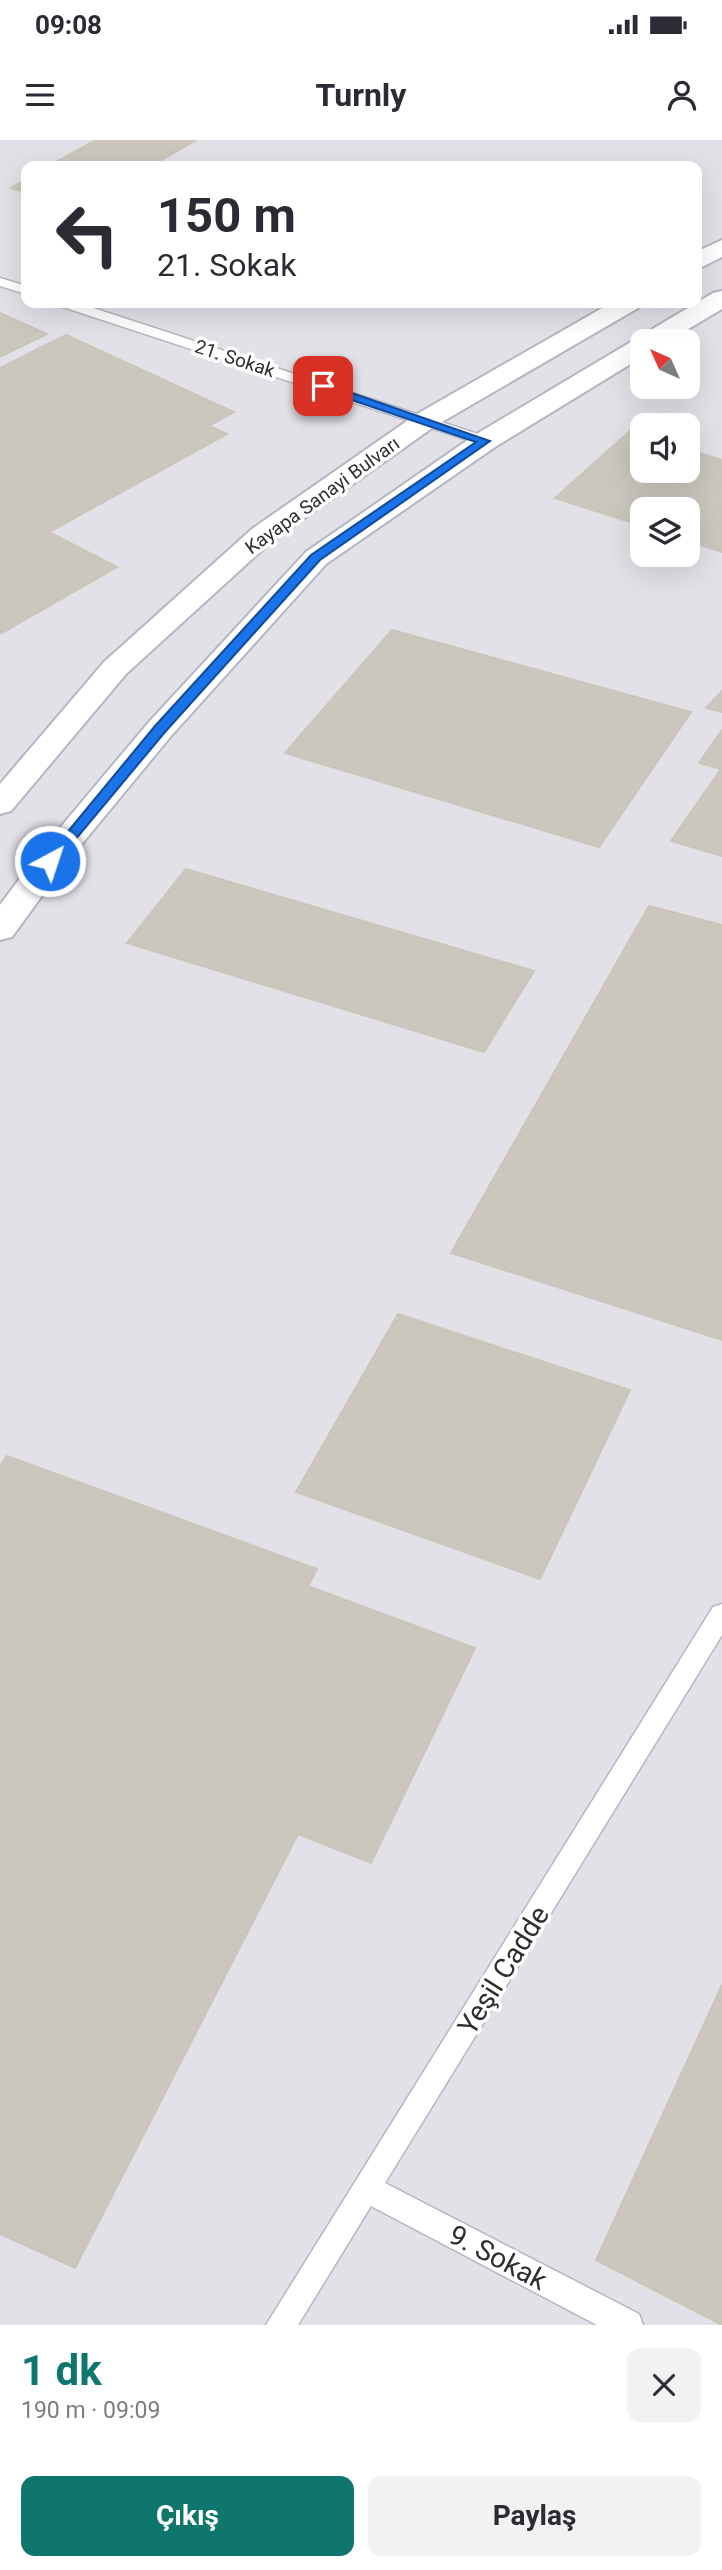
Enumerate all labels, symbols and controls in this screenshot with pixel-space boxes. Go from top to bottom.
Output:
text: 09:08 [35,10,102,40]
icon: menu [21,76,59,114]
text: Turnly [316,76,406,114]
icon: person [663,76,701,114]
text: 150 m [157,187,296,244]
icon: left [42,189,133,280]
text: 21. Sokak [157,246,296,284]
north arrow [630,329,700,399]
map controls [630,329,700,567]
street label: 21. Sokak [192,335,278,382]
pin [293,356,353,416]
icon: arrive [304,367,342,405]
button: sound [630,413,700,483]
street label: Kayapa Sanayi Bulvarı [241,432,404,559]
button: layers [630,497,700,567]
position arrow [13,824,87,898]
street label: Yeşil Cadde [451,1900,556,2041]
street label: 9. Sokak [443,2218,553,2297]
text: 1 dk [21,2346,102,2395]
button: close [627,2348,701,2422]
text: 190 m · 09:09 [21,2397,160,2424]
button: Çıkış [21,2476,354,2556]
button: Paylaş [368,2476,701,2556]

